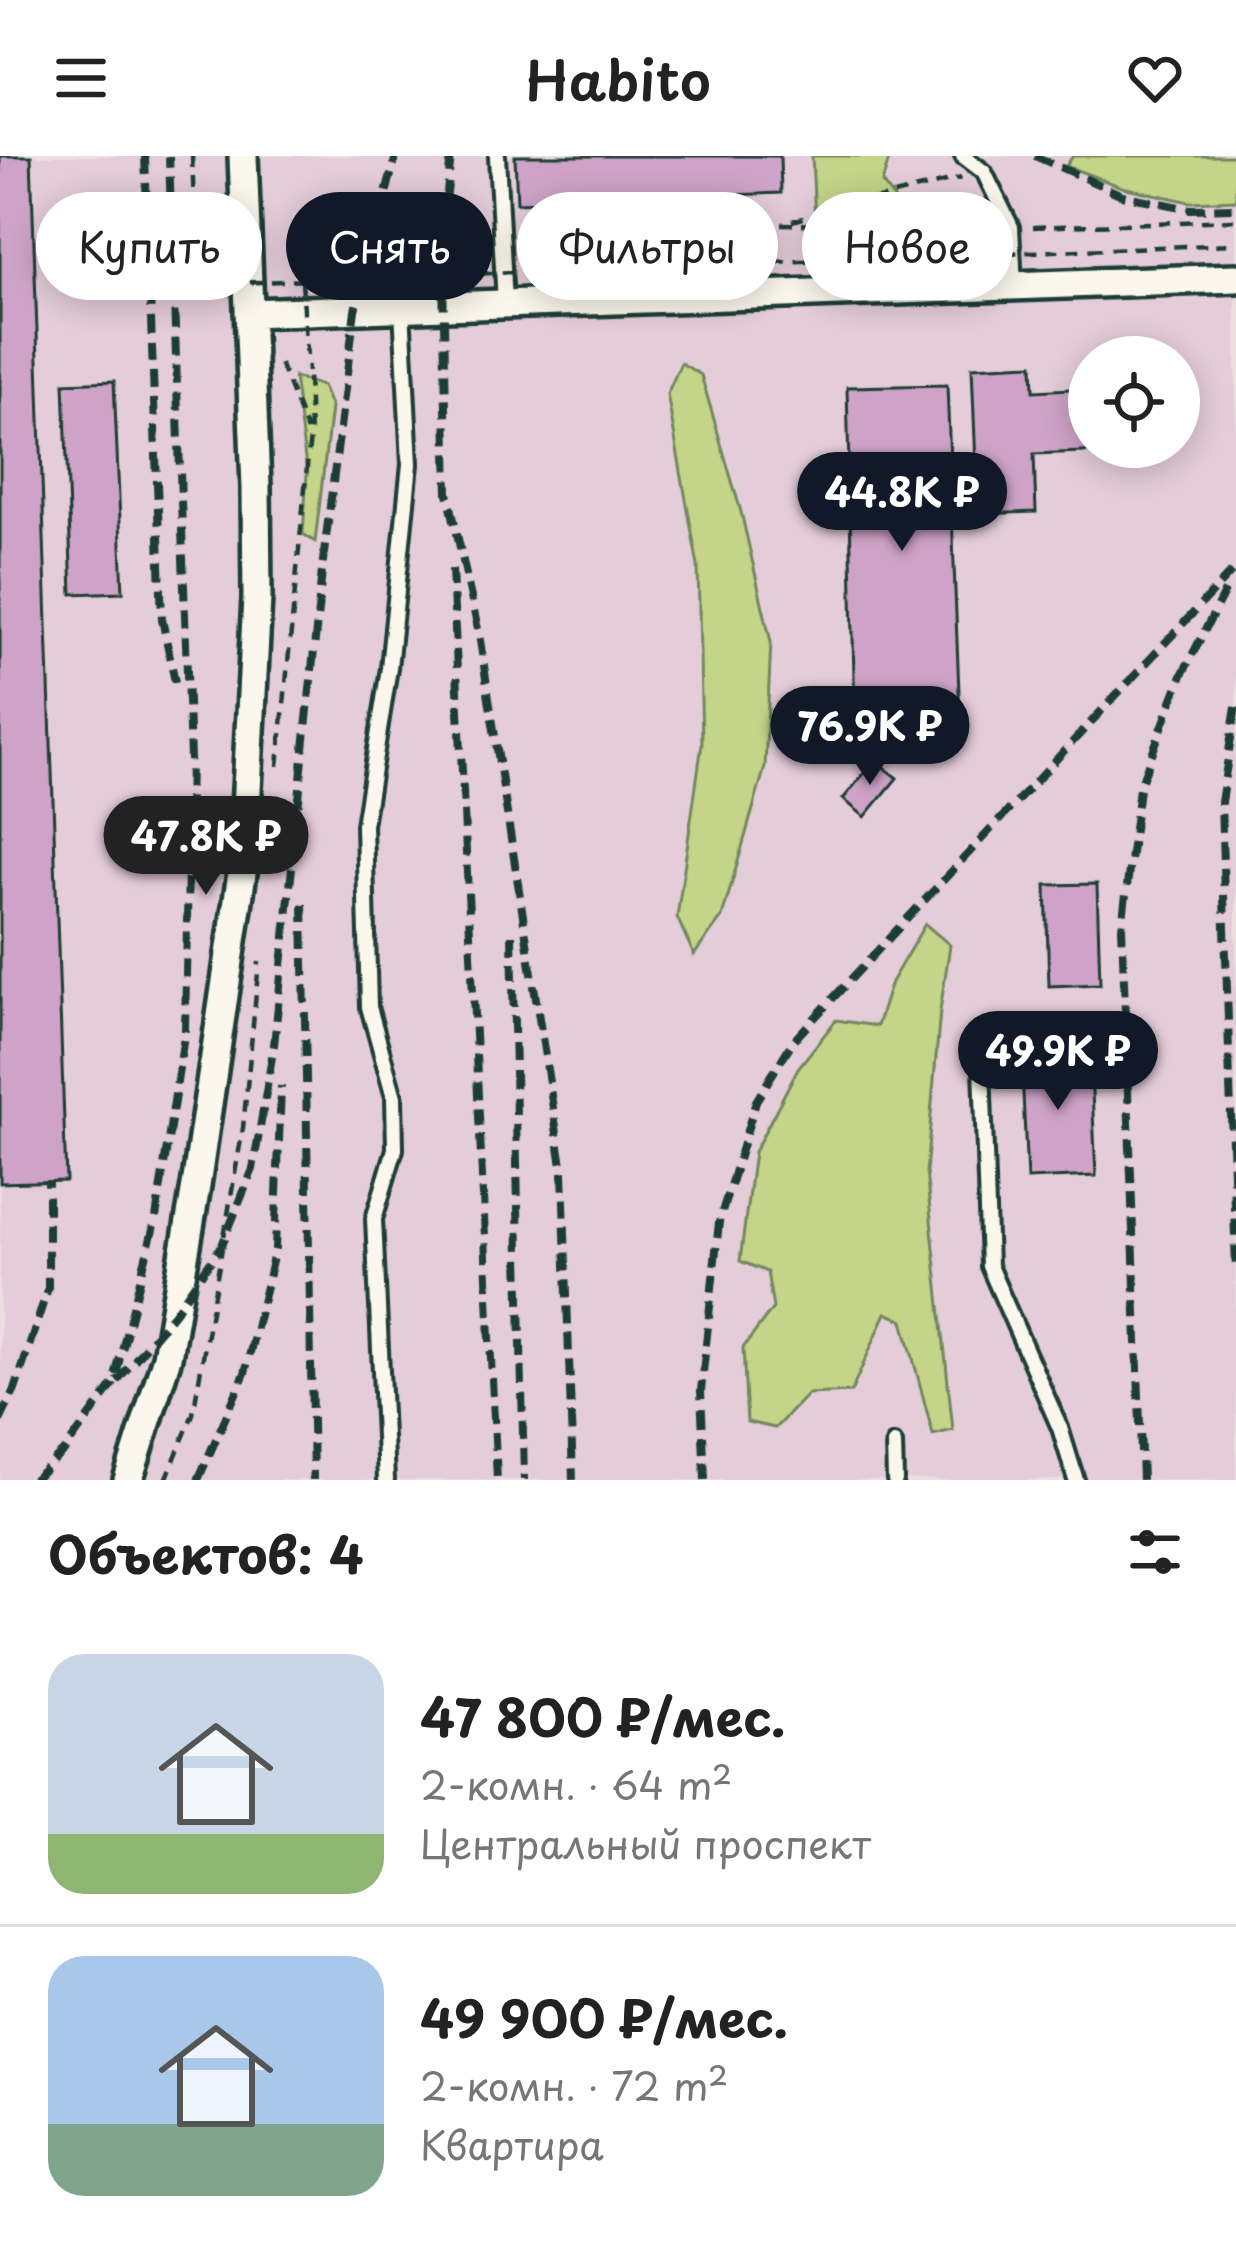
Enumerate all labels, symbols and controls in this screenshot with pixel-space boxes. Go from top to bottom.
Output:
text: Habito [525,38,711,119]
icon: menu [48,45,114,111]
icon: heart [1122,45,1188,111]
chip: Купить [36,192,262,300]
chip: Снять [286,192,493,300]
chip: Фильтры [517,192,778,300]
chip: Новое [802,192,1013,300]
map controls [1068,336,1200,468]
button: locate [1068,336,1200,468]
pin: 44.8K ₽ [791,452,1013,554]
text: 44.8K ₽ [824,461,980,520]
pin: 76.9K ₽ [759,686,981,788]
text: 76.9K ₽ [797,695,943,754]
pin: 47.8K ₽ [95,796,317,898]
text: 47.8K ₽ [131,805,281,864]
pin: 49.9K ₽ [947,1011,1169,1113]
text: 49.9K ₽ [985,1020,1131,1079]
text: Объектов: 4 [48,1514,364,1591]
icon: filters [1122,1519,1188,1585]
text: 47 800 ₽/мес. [420,1677,786,1754]
icon: home [144,1702,288,1846]
text: 2-комн. · 64 m² [420,1754,732,1813]
text: Центральный проспект [420,1813,871,1872]
text: 49 900 ₽/мес. [420,1978,788,2055]
icon: home [144,2004,288,2148]
text: 2-комн. · 72 m² [420,2055,728,2114]
text: Квартира [420,2114,604,2173]

